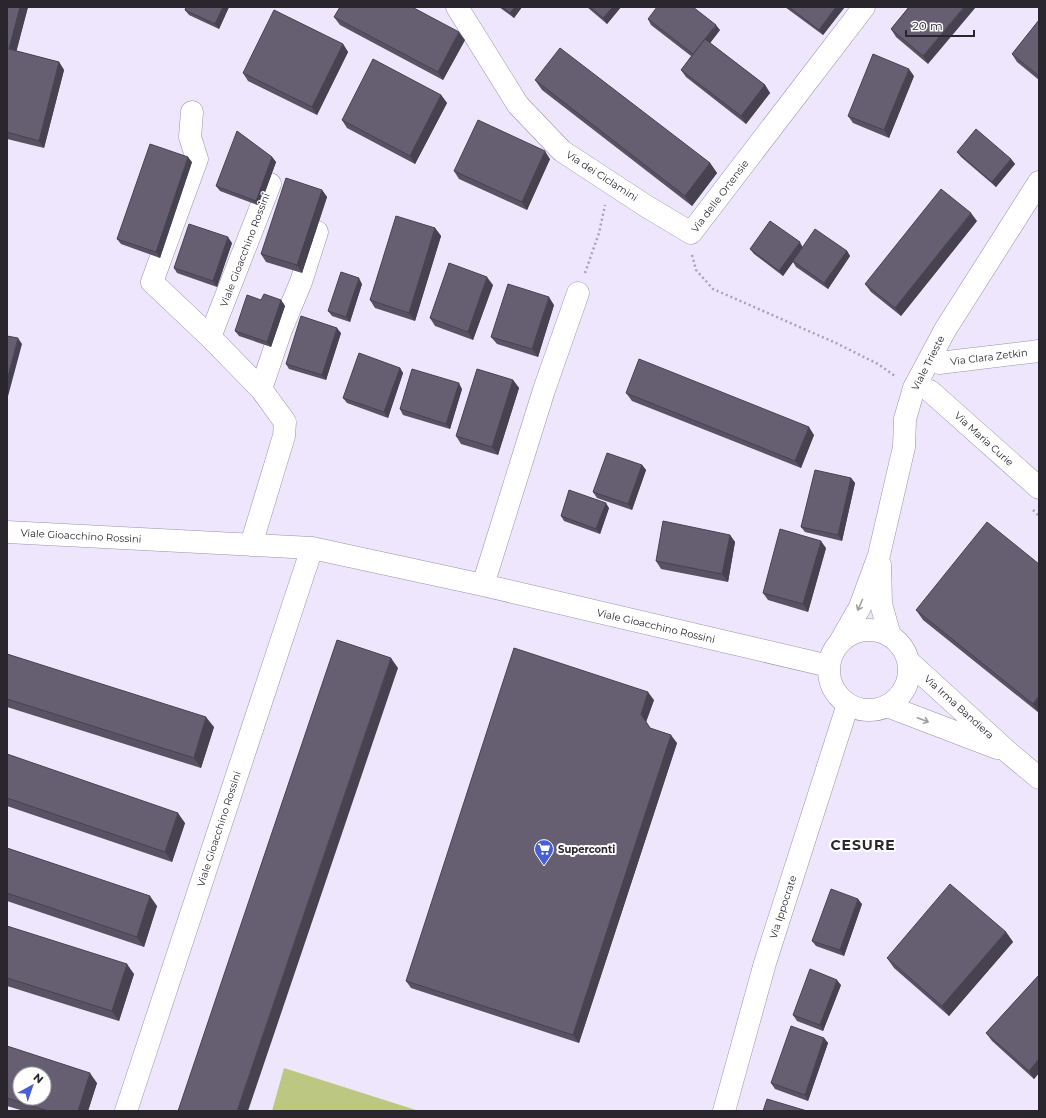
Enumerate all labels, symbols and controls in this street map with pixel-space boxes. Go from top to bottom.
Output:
scale bar [906,12,974,38]
text: 20 m [912,18,943,33]
street label: Via dei Ciclamini [564,148,640,204]
street label: Via delle Ortensie [688,157,752,235]
street label: Viale Gioacchino Rossini [217,191,273,309]
street label: Viale Trieste [909,333,947,393]
street label: Via Clara Zetkin [950,346,1028,368]
street label: Via Maria Curie [952,409,1016,469]
street label: Viale Gioacchino Rossini [20,526,142,546]
one-way arrow [856,598,863,610]
street label: Viale Gioacchino Rossini [596,606,716,646]
street label: Via Irma Bandiera [921,672,997,742]
one-way arrow [917,716,929,724]
street label: Viale Gioacchino Rossini [194,769,244,889]
district label: CESURE [830,836,896,854]
supermarket icon: Superconti [533,838,555,866]
place label: Superconti [558,843,615,856]
street label: Via Ippocrate [767,874,799,940]
north arrow [12,1066,52,1106]
text: N [31,1070,46,1087]

